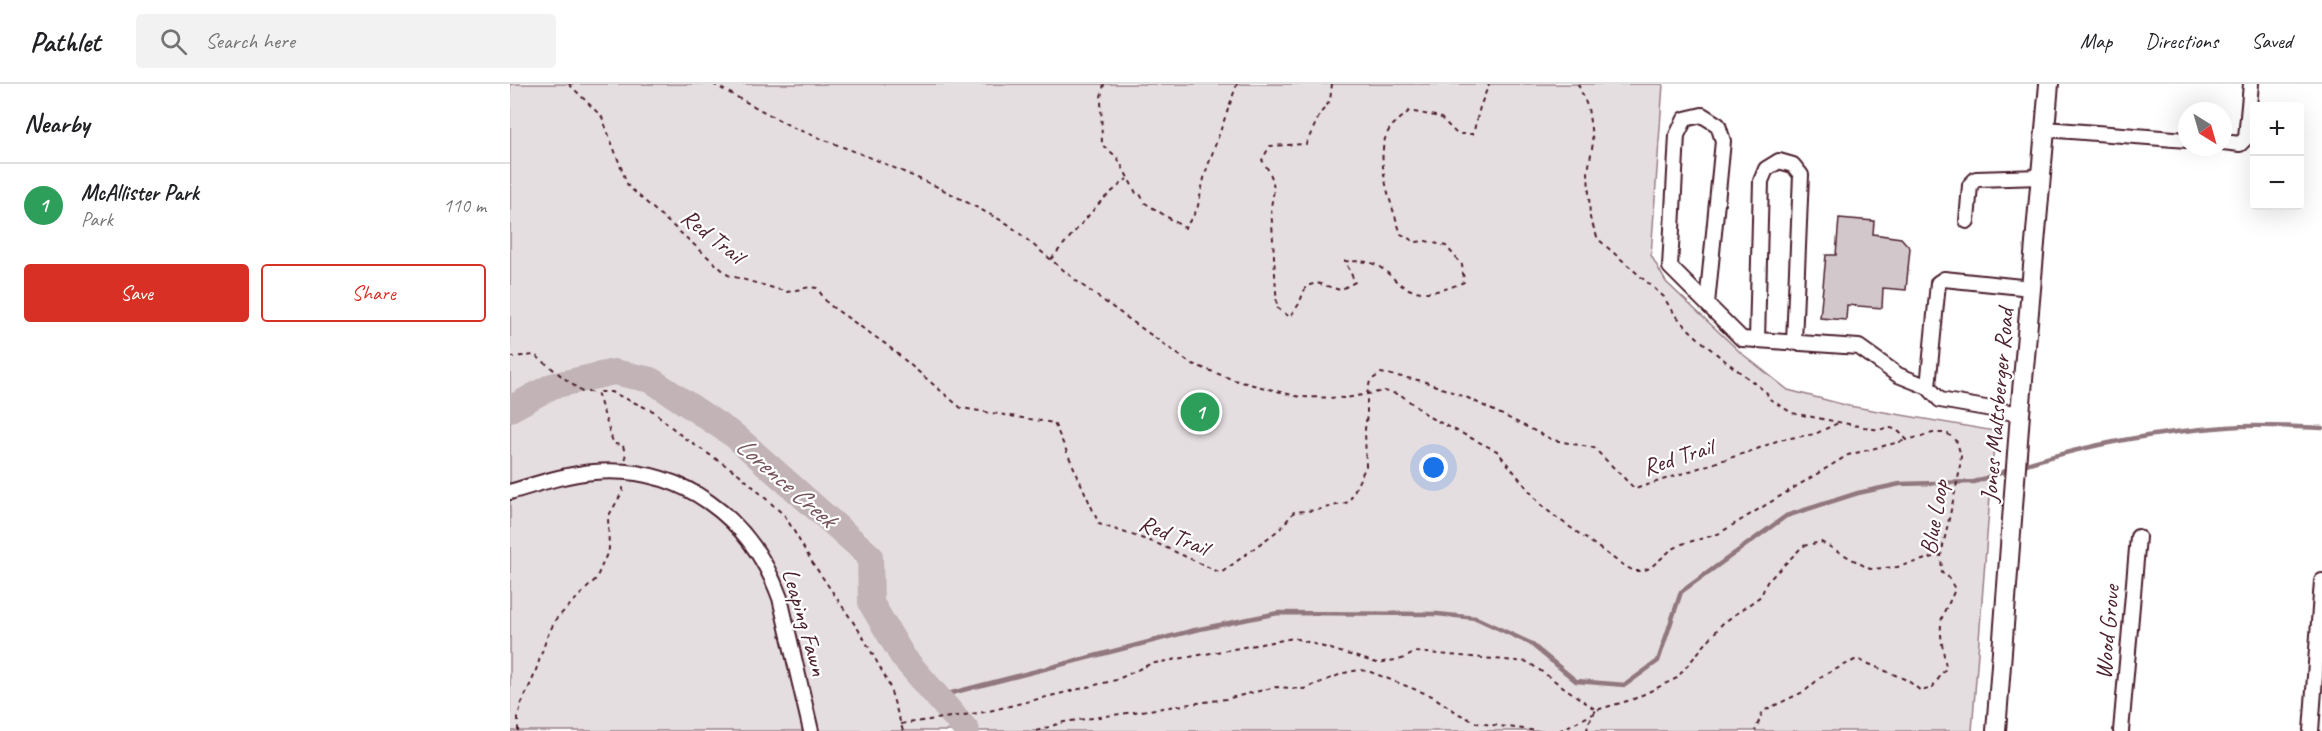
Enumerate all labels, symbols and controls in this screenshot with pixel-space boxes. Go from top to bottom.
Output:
search box [136,14,556,68]
text: Pathlet [30,24,100,59]
icon: search [157,25,190,58]
text: Search here [205,27,295,55]
text: Map [2080,28,2112,54]
text: Directions [2145,28,2218,54]
text: Saved [2251,28,2292,54]
north arrow [2178,102,2232,156]
map controls [2250,102,2304,210]
button: + [2250,102,2304,156]
text: Nearby [24,107,89,140]
button: − [2250,156,2304,210]
text: McAllister Park [81,179,199,207]
text: 1 [39,193,48,218]
text: 110 m [443,193,486,218]
street label: Red Trail [675,202,754,272]
text: Park [81,207,113,232]
button: Save [24,264,249,322]
button: Share [261,264,486,322]
street label: Jones Maltsberger Road [1974,303,2021,504]
pin: 1 [1180,390,1220,434]
water label: Lorence Creek [729,429,846,538]
street label: Red Trail [1639,430,1721,482]
your location [1419,453,1448,482]
street label: Blue Loop [1913,476,1955,557]
street label: Red Trail [1135,508,1217,564]
street label: Leaping Fawn [775,565,835,679]
street label: Wood Grove [2088,582,2126,680]

